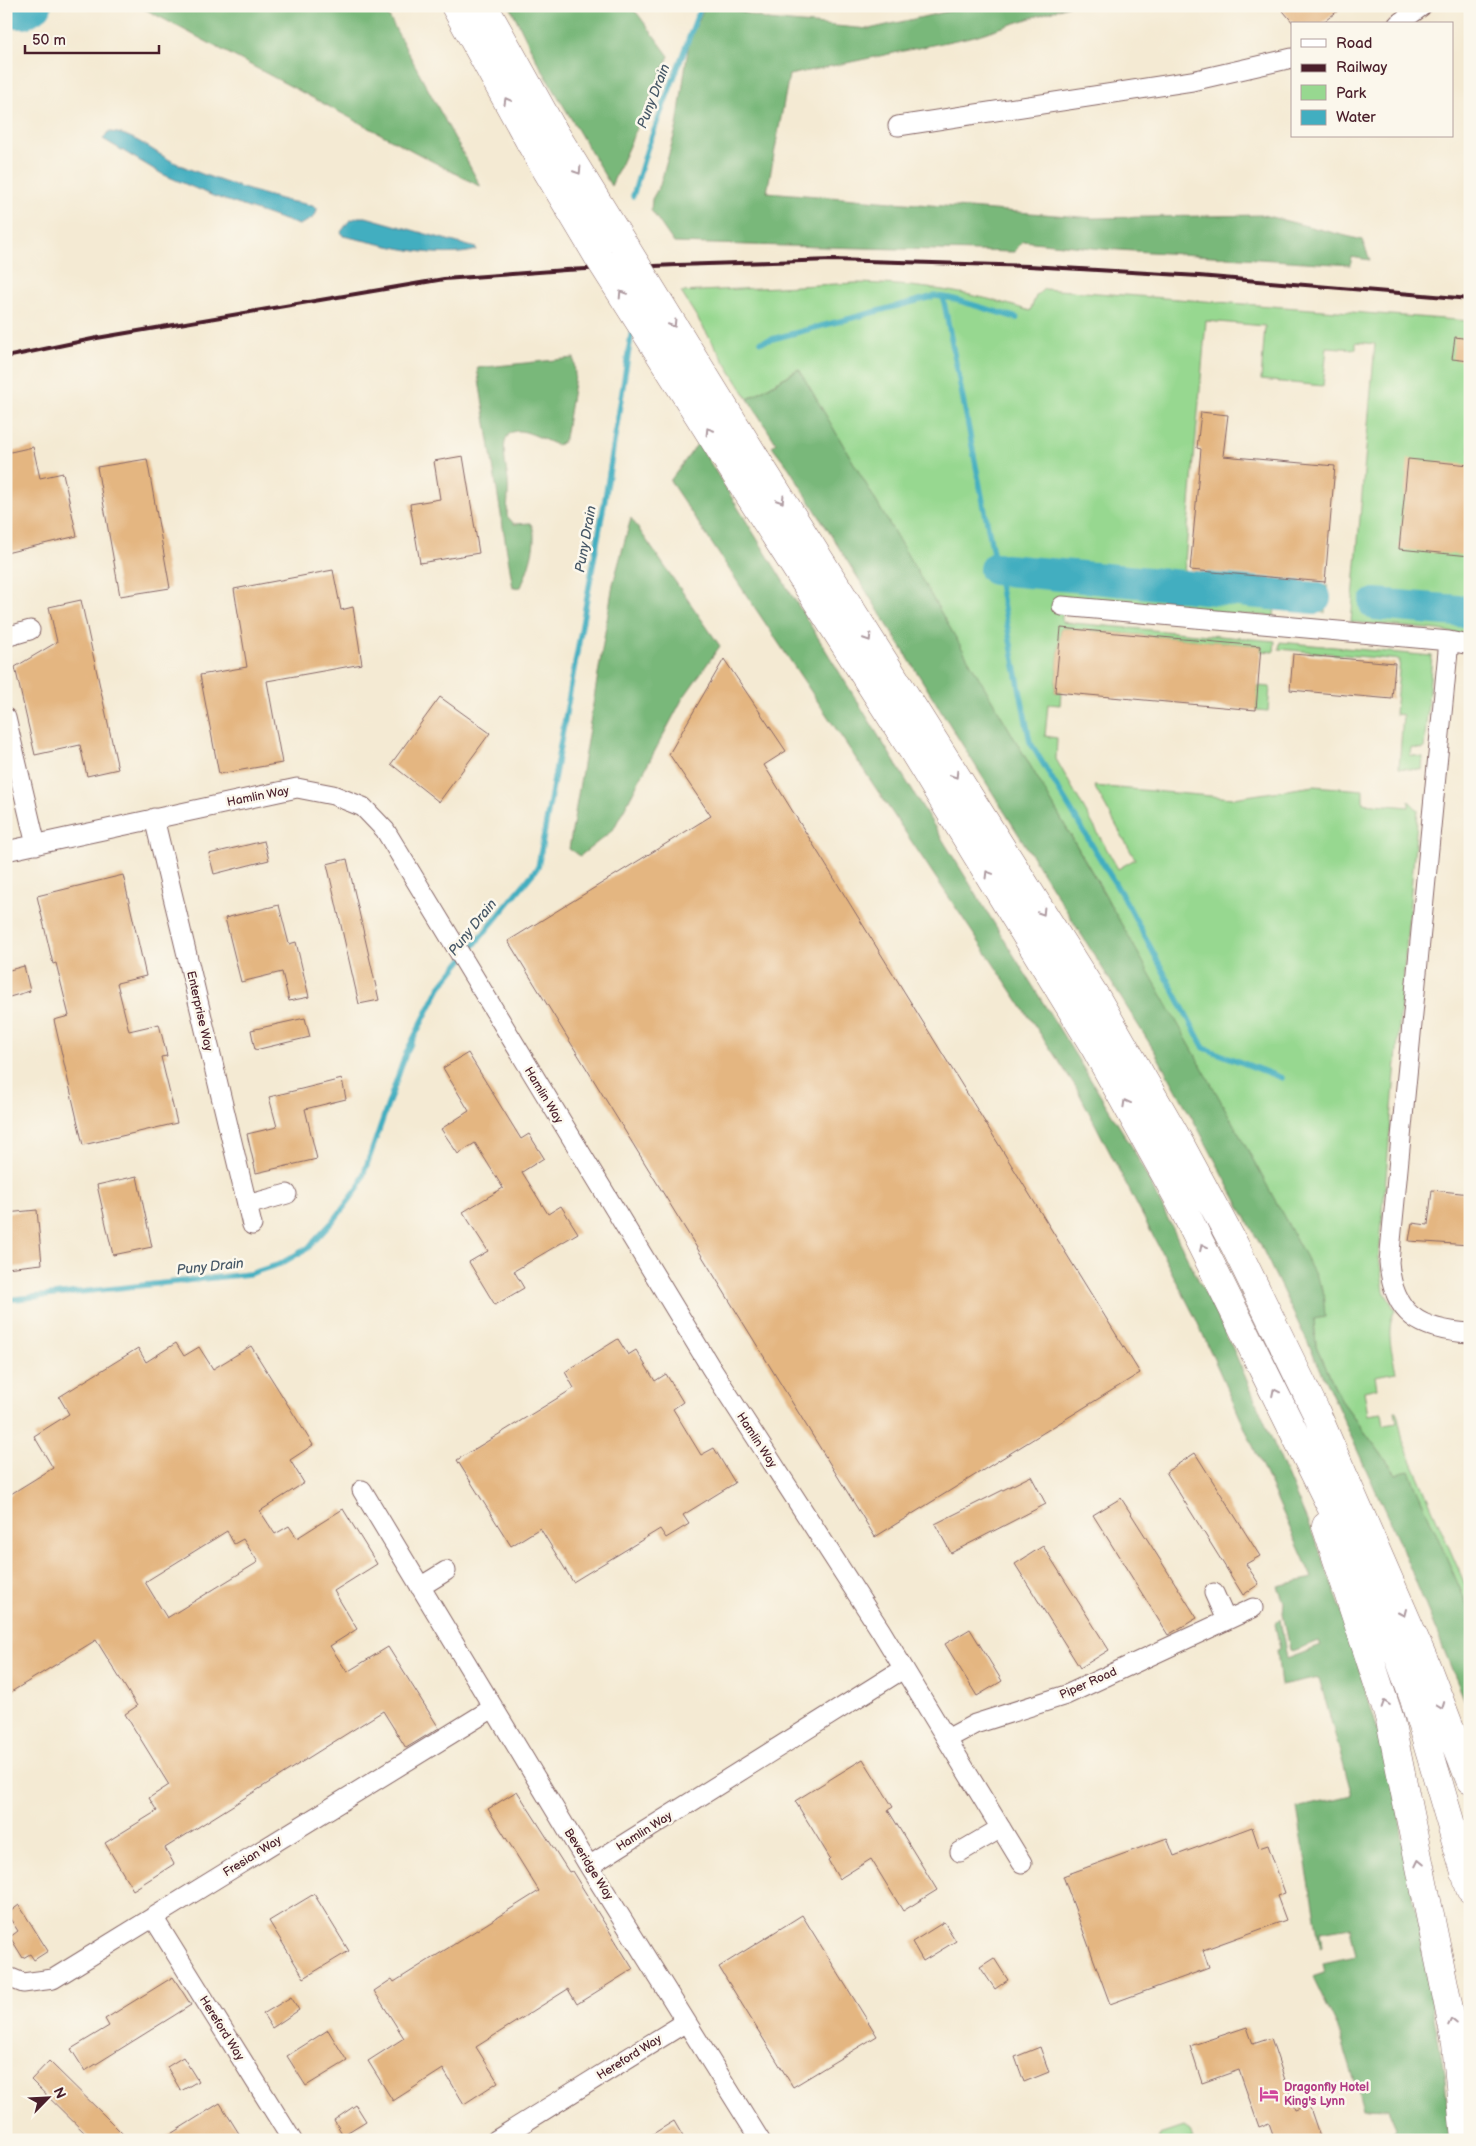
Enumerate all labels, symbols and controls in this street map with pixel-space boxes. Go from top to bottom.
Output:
scale bar [25,22,159,54]
legend [1291,22,1454,138]
text: 50 m [32,31,66,50]
text: Road [1336,34,1372,53]
text: Railway [1336,58,1387,77]
water label: Puny Drain [633,61,674,131]
text: Park [1336,84,1367,103]
one-way arrow [503,98,513,107]
text: Water [1336,108,1376,127]
one-way arrow [572,166,582,175]
one-way arrow [619,290,628,300]
one-way arrow [666,319,676,328]
one-way arrow [706,428,715,437]
one-way arrow [775,495,785,504]
water label: Puny Drain [571,504,600,574]
one-way arrow [862,632,871,641]
one-way arrow [948,770,958,779]
street label: Hamlin Way [226,783,291,810]
one-way arrow [985,870,995,879]
water label: Puny Drain [445,896,500,959]
one-way arrow [1035,907,1045,916]
street label: Enterprise Way [183,970,216,1053]
street label: Hamlin Way [521,1064,567,1127]
one-way arrow [1122,1100,1132,1109]
one-way arrow [1199,1243,1209,1252]
water label: Puny Drain [176,1254,245,1278]
one-way arrow [1271,1388,1281,1397]
street label: Hamlin Way [733,1410,780,1471]
one-way arrow [1397,1608,1408,1617]
street label: Piper Road [1057,1664,1119,1703]
one-way arrow [1381,1700,1391,1709]
one-way arrow [1435,1701,1446,1710]
street label: Hamlin Way [614,1808,675,1854]
street label: Beveridge Way [561,1826,617,1903]
street label: Fresian Way [220,1832,285,1880]
one-way arrow [1415,1858,1425,1867]
street label: Hereford Way [196,1993,248,2064]
one-way arrow [1447,2017,1458,2026]
street label: Hereford Way [594,2031,665,2083]
north arrow [22,2074,72,2124]
place label: Dragonfly Hotel King's Lynn [1284,2080,1369,2109]
hotel icon: Dragonfly Hotel King's Lynn [1258,2083,1280,2105]
text: N [50,2085,69,2101]

